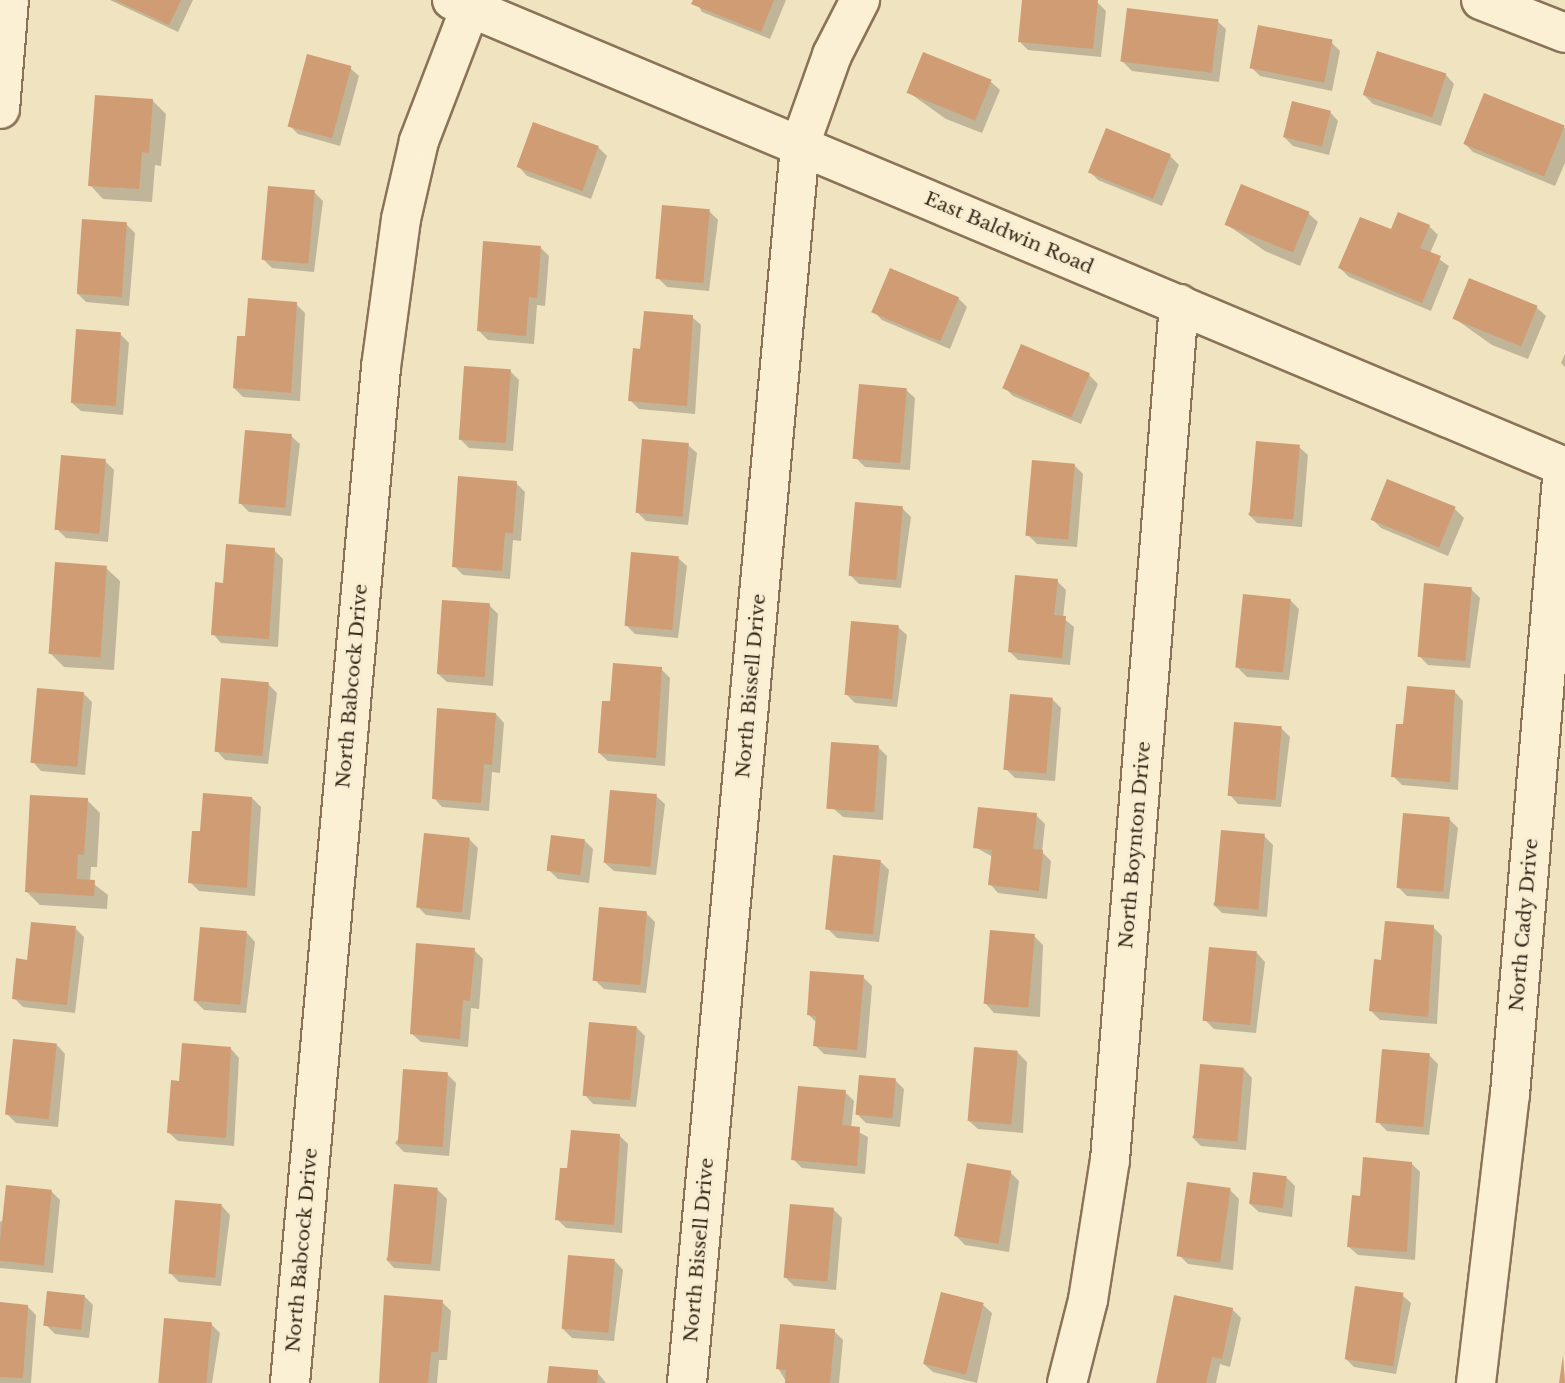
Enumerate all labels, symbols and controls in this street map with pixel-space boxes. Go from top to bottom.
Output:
street label: East Baldwin Road [921,187,1097,279]
street label: North Babcock Drive [332,583,372,789]
street label: North Bissell Drive [732,593,770,779]
street label: North Boynton Drive [1115,740,1155,950]
street label: North Cady Drive [1505,837,1543,1013]
street label: North Babcock Drive [282,1147,322,1353]
street label: North Bissell Drive [680,1157,718,1343]

